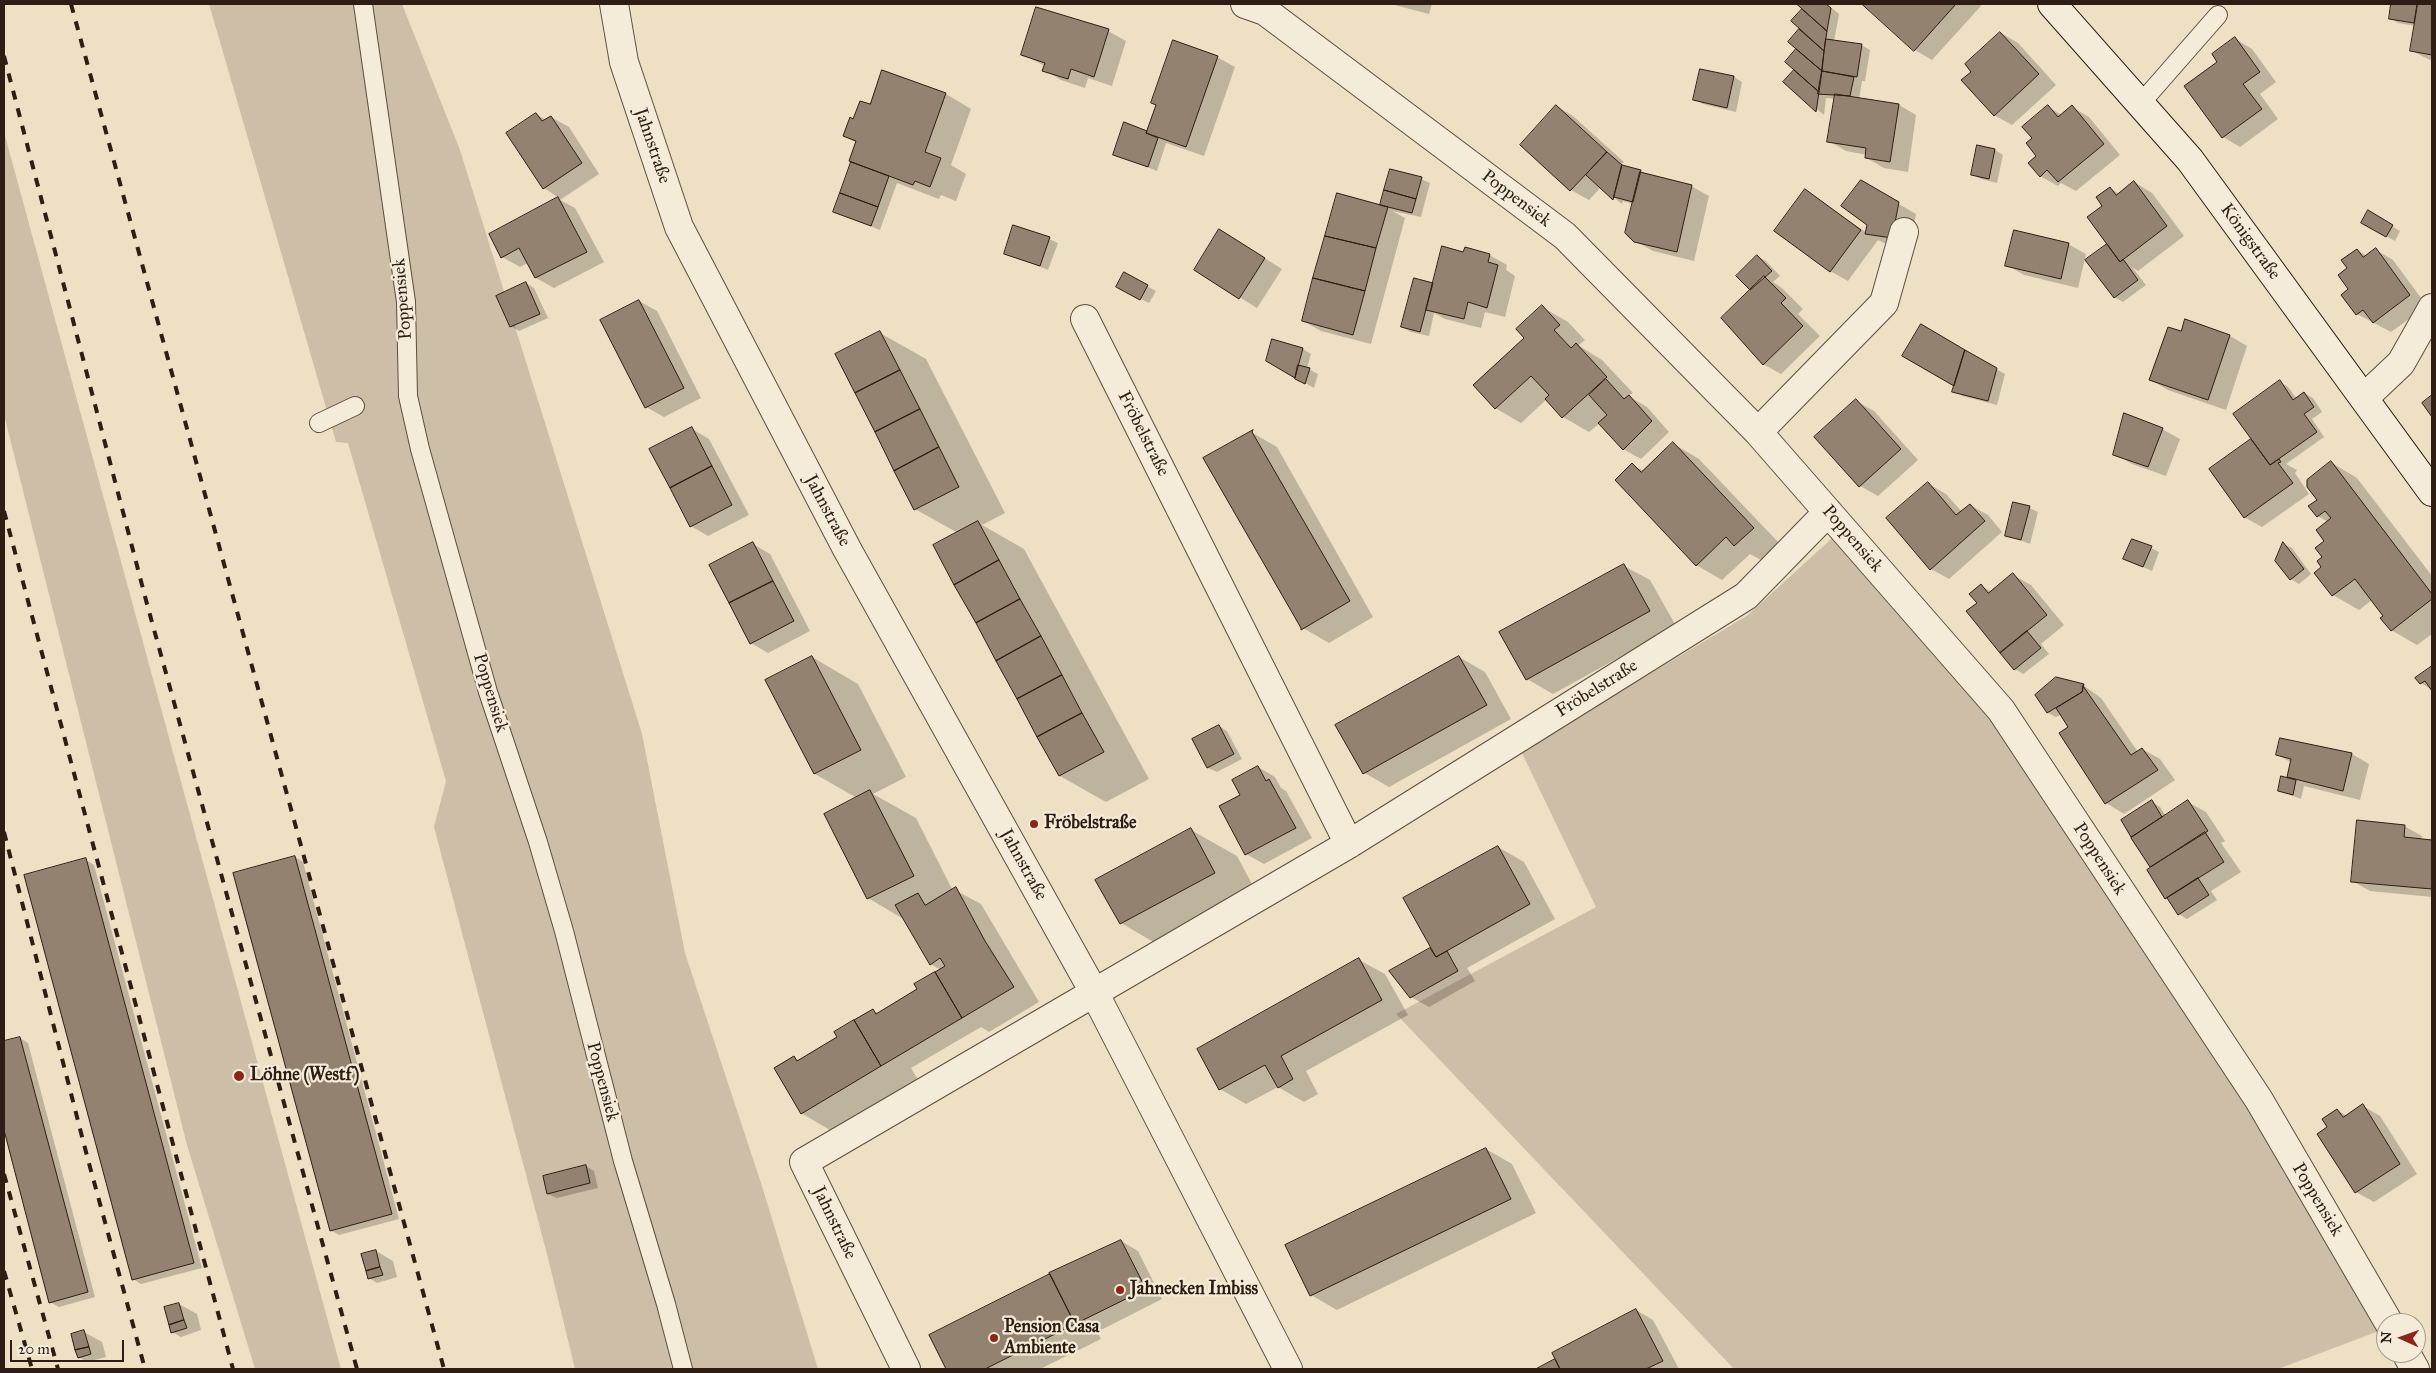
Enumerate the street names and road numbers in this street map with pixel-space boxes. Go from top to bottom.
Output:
street label: Jahnstraße [629,105,675,187]
street label: Poppensiek [1477,166,1555,232]
street label: Königstraße [2215,200,2285,284]
street label: Poppensiek [389,257,417,341]
street label: Fröbelstraße [1112,388,1174,480]
street label: Jahnstraße [799,471,855,551]
street label: Poppensiek [1817,501,1887,577]
street label: Poppensiek [468,651,512,735]
street label: Fröbelstraße [1552,655,1642,723]
street label: Poppensiek [2068,819,2130,899]
street label: Jahnstraße [995,826,1051,904]
street label: Poppensiek [581,1040,623,1124]
street label: Poppensiek [2287,1159,2347,1241]
street label: Jahnstraße [807,1183,861,1263]

